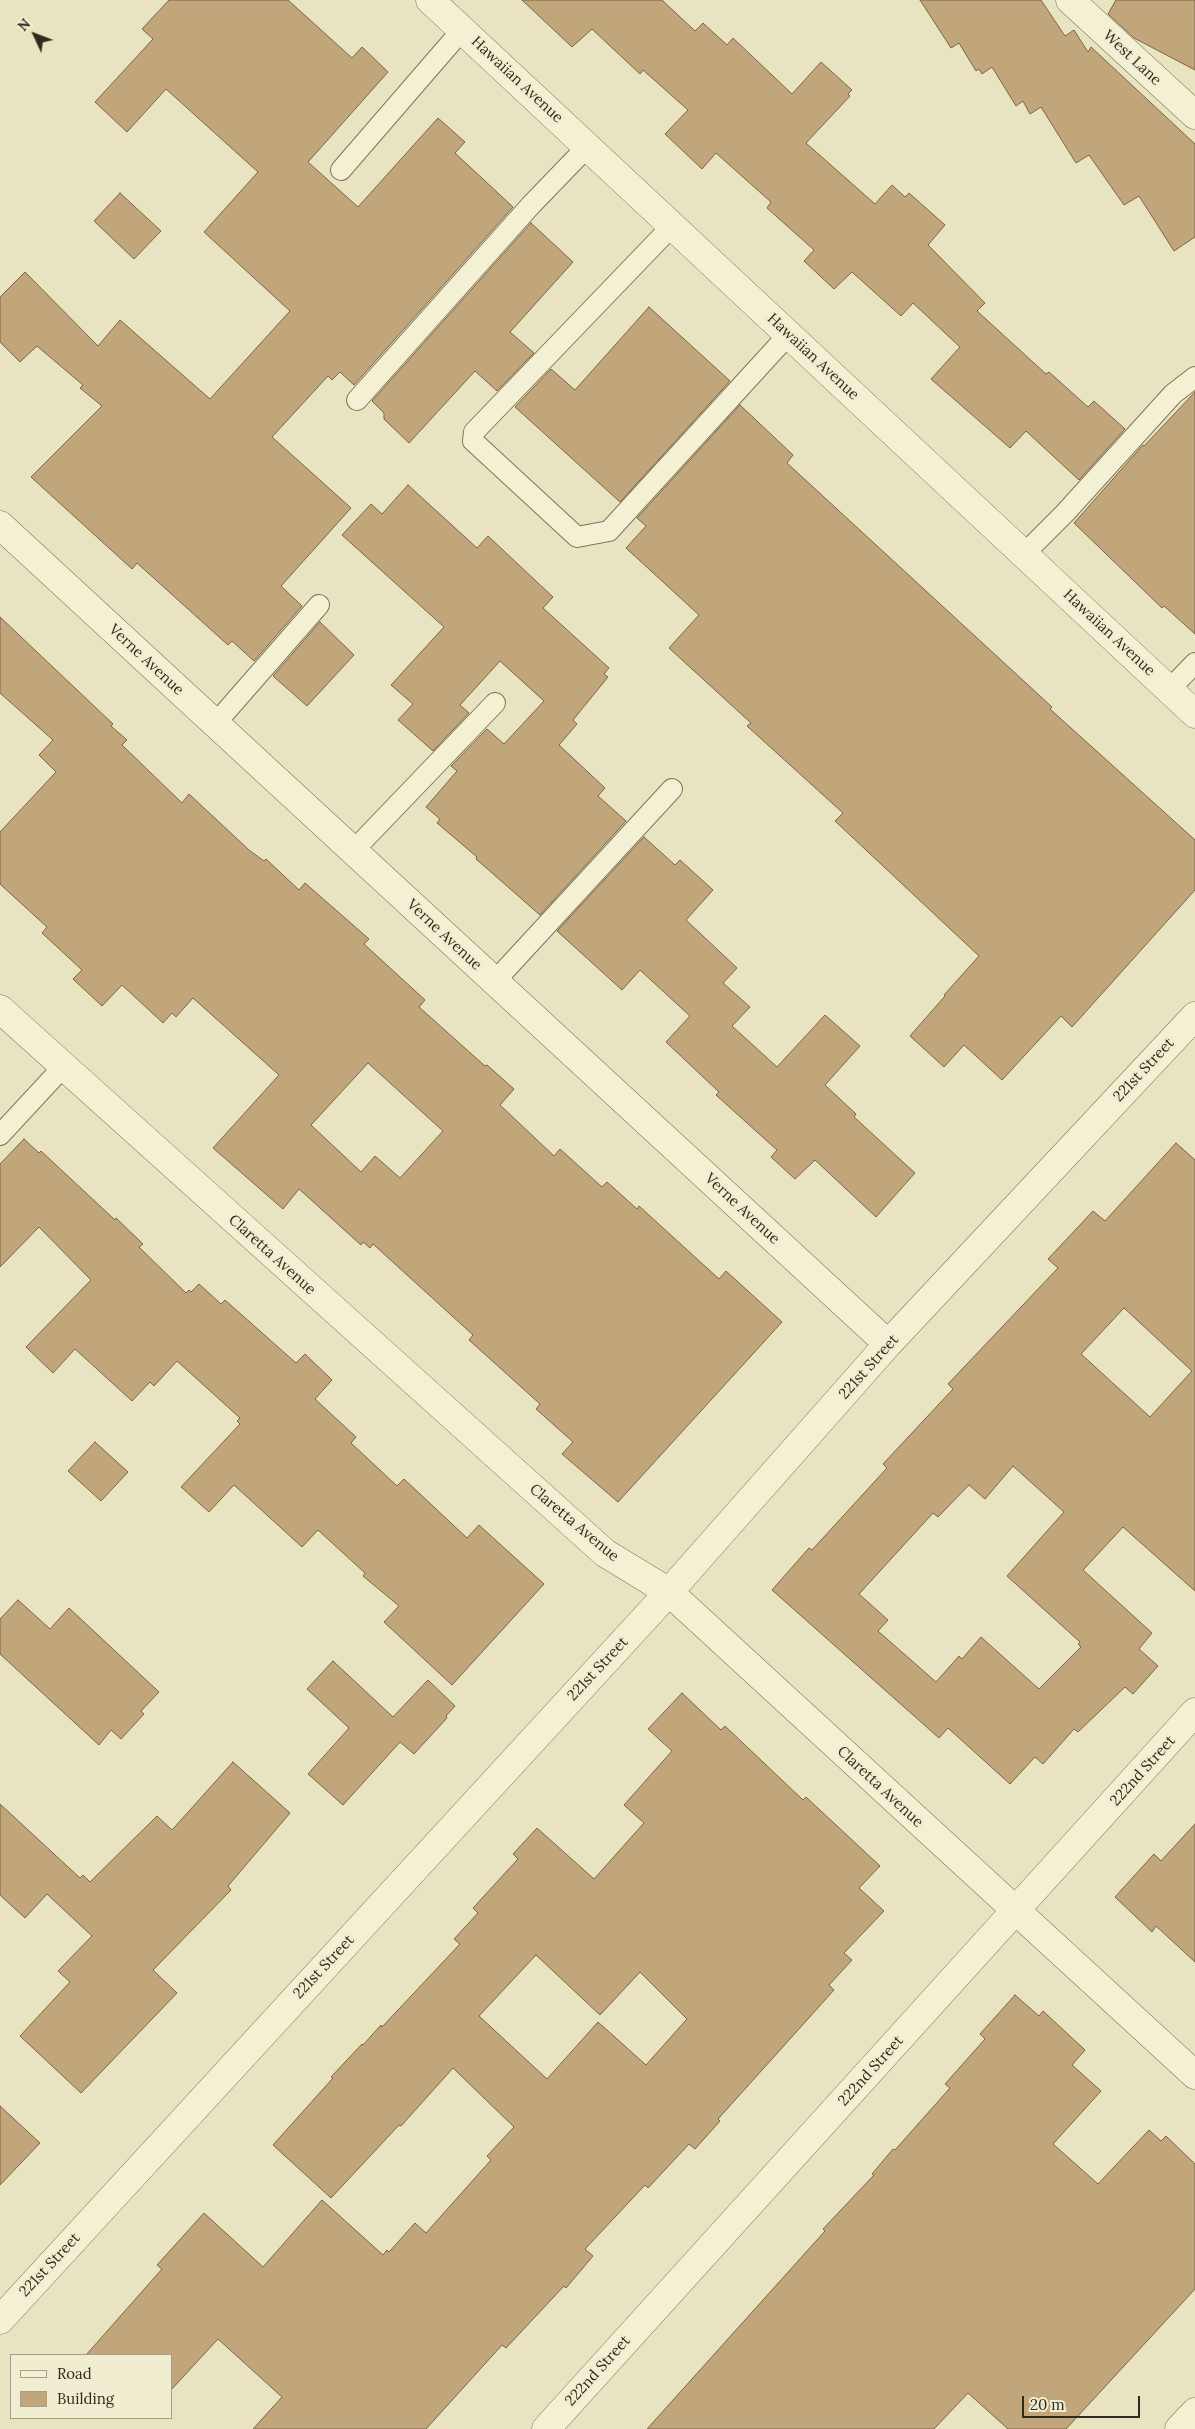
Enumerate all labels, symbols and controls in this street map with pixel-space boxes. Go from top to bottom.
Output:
north arrow [10,10,60,60]
text: N [14,15,34,35]
street label: West Lane [1099,26,1165,90]
street label: Hawaiian Avenue [467,33,567,127]
street label: Hawaiian Avenue [763,310,863,404]
street label: Hawaiian Avenue [1059,586,1159,680]
street label: Verne Avenue [105,621,187,699]
street label: Verne Avenue [403,896,485,974]
street label: 221st Street [1110,1034,1178,1106]
street label: Verne Avenue [701,1170,783,1248]
street label: Claretta Avenue [225,1211,319,1299]
street label: 221st Street [835,1331,903,1403]
street label: Claretta Avenue [526,1480,622,1566]
street label: 221st Street [564,1633,632,1705]
street label: 222nd Street [1107,1732,1179,1810]
street label: Claretta Avenue [833,1743,927,1831]
street label: 221st Street [290,1931,358,2003]
street label: 222nd Street [835,2032,907,2110]
street label: 221st Street [16,2229,84,2301]
street label: 222nd Street [562,2332,634,2410]
legend [10,2354,172,2419]
text: Road [57,2364,92,2383]
scale bar [1025,2386,1142,2418]
text: Building [57,2389,114,2408]
text: 20 m [1030,2395,1065,2414]

